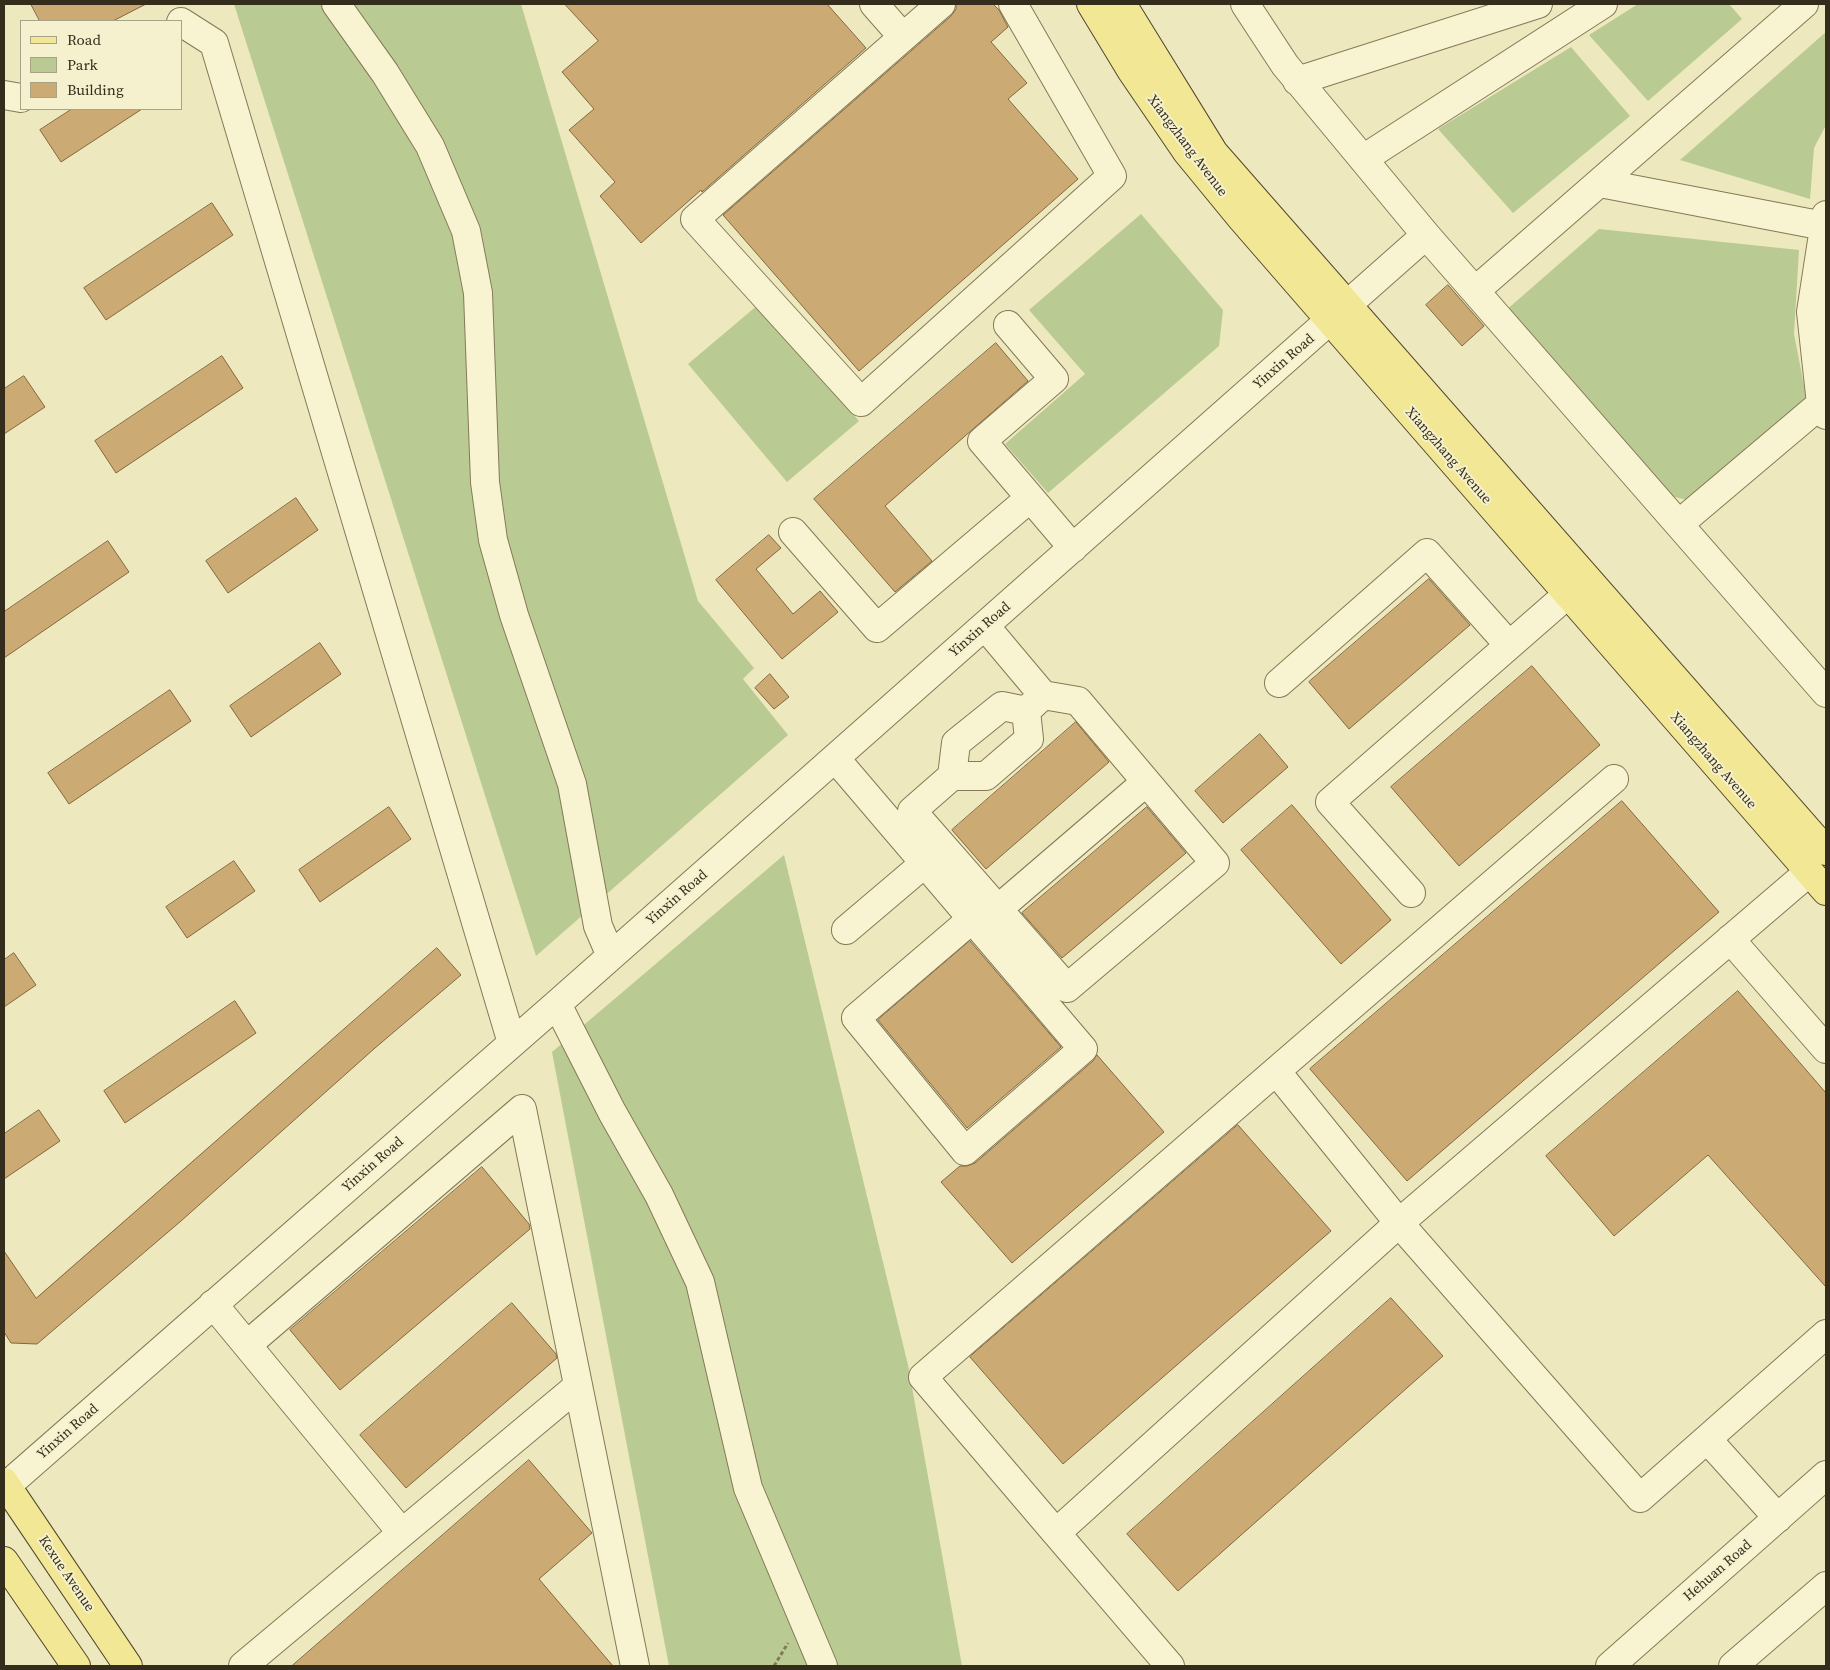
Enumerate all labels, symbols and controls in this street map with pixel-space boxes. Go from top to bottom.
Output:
legend [20,20,182,110]
text: Road [67,29,101,50]
text: Park [67,54,98,75]
text: Building [67,79,124,100]
street label: Xiangzhang Avenue [1143,92,1231,200]
street label: Yinxin Road [1250,331,1318,393]
street label: Xiangzhang Avenue [1401,404,1495,508]
street label: Yinxin Road [946,599,1014,661]
street label: Xiangzhang Avenue [1666,709,1760,813]
street label: Yinxin Road [643,867,711,929]
street label: Yinxin Road [339,1134,407,1196]
street label: Yinxin Road [34,1401,102,1463]
street label: Kexue Avenue [34,1533,98,1615]
street label: Hehuan Road [1680,1537,1756,1605]

